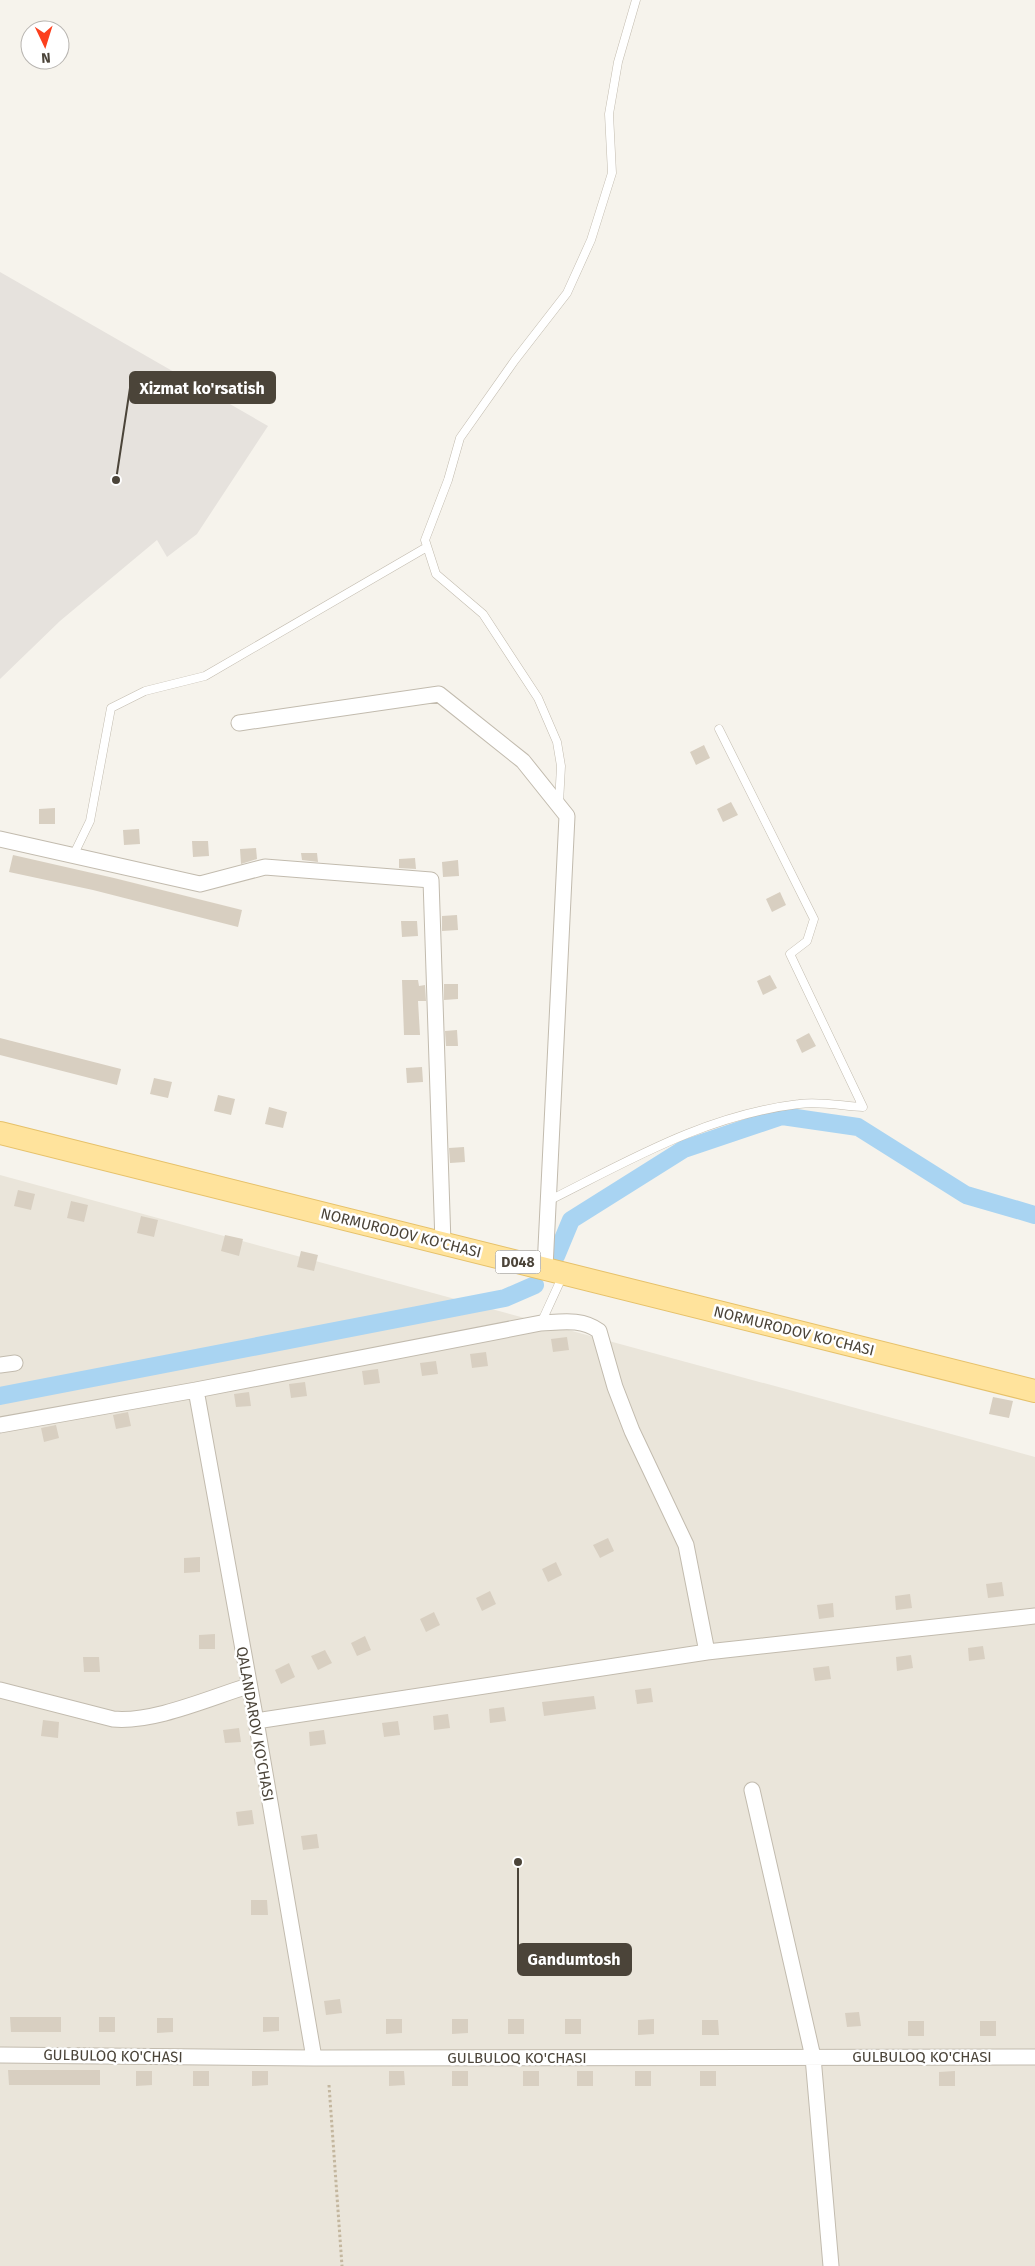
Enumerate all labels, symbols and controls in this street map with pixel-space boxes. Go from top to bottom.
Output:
north arrow [20,20,70,70]
text: N [41,49,51,66]
callout: Xizmat ko'rsatish [130,372,275,403]
text: Xizmat ko'rsatish [138,379,265,398]
street label: NORMURODOV KO'CHASI [319,1204,483,1262]
road number: D048 [496,1250,540,1274]
street label: NORMURODOV KO'CHASI [712,1302,876,1360]
street label: QALANDAROV KO'CHASI [233,1645,277,1803]
callout: Gandumtosh [518,1944,631,1975]
text: Gandumtosh [528,1950,620,1969]
street label: GULBULOQ KO'CHASI [43,2046,183,2066]
street label: GULBULOQ KO'CHASI [852,2048,992,2066]
street label: GULBULOQ KO'CHASI [447,2049,587,2067]

